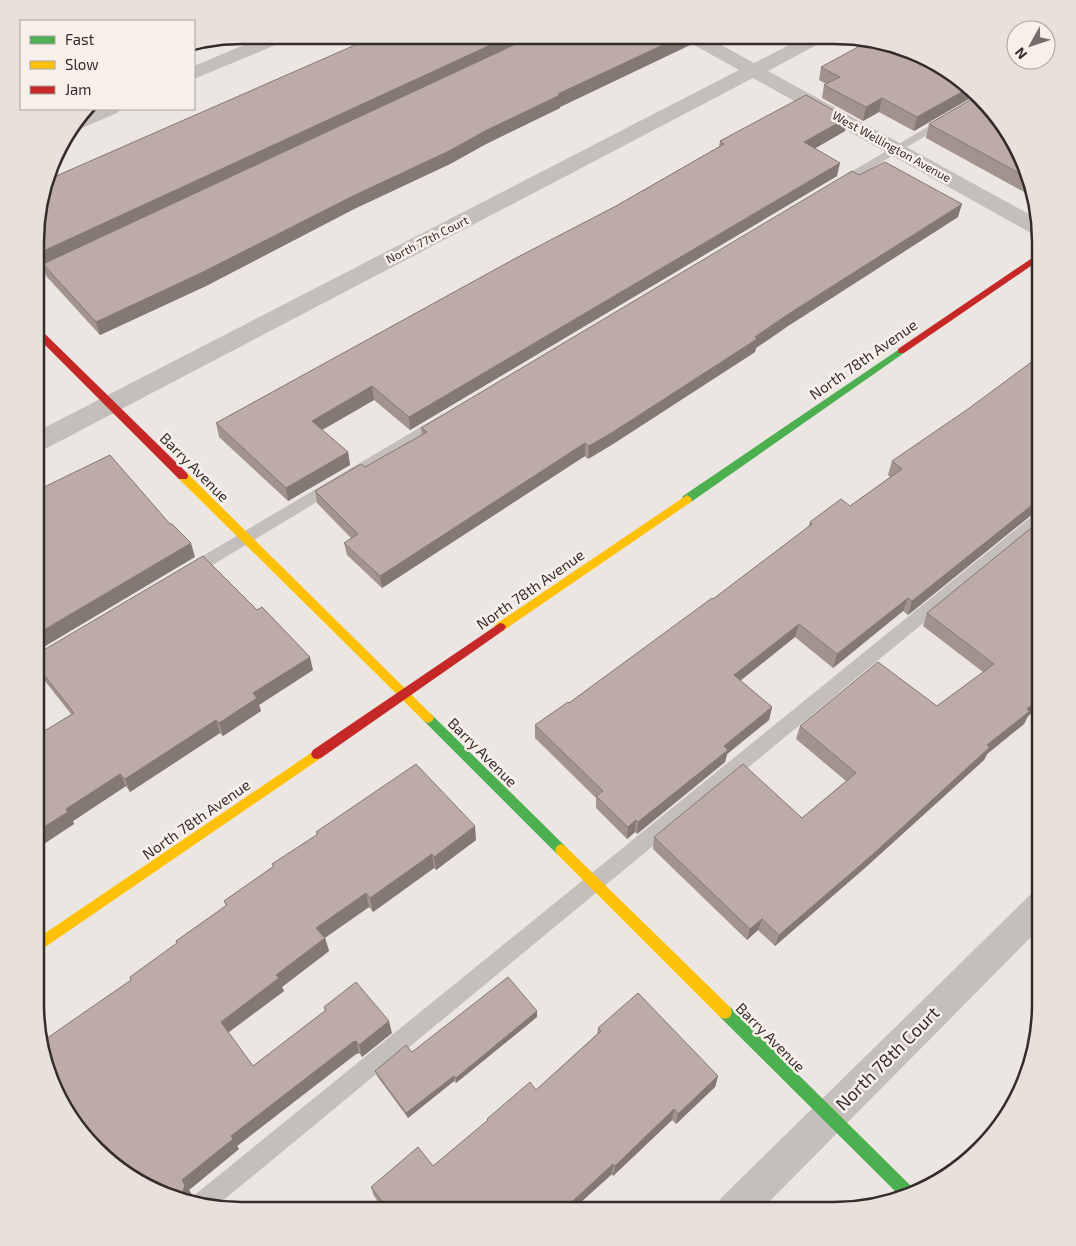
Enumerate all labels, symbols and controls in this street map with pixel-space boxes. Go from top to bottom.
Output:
legend [20,20,195,110]
north arrow [1006,20,1056,70]
text: Fast [65,30,95,48]
text: N [1011,44,1030,63]
text: Slow [65,55,99,73]
text: Jam [65,80,91,98]
street label: West Wellington Avenue [830,108,954,184]
street label: North 77th Court [383,212,471,266]
street label: North 78th Avenue [806,315,920,403]
street label: Barry Avenue [157,429,233,505]
street label: North 78th Avenue [473,545,587,633]
street label: Barry Avenue [445,714,521,790]
street label: North 78th Avenue [139,775,253,863]
street label: Barry Avenue [733,999,809,1075]
street label: North 78th Court [831,1001,944,1114]

